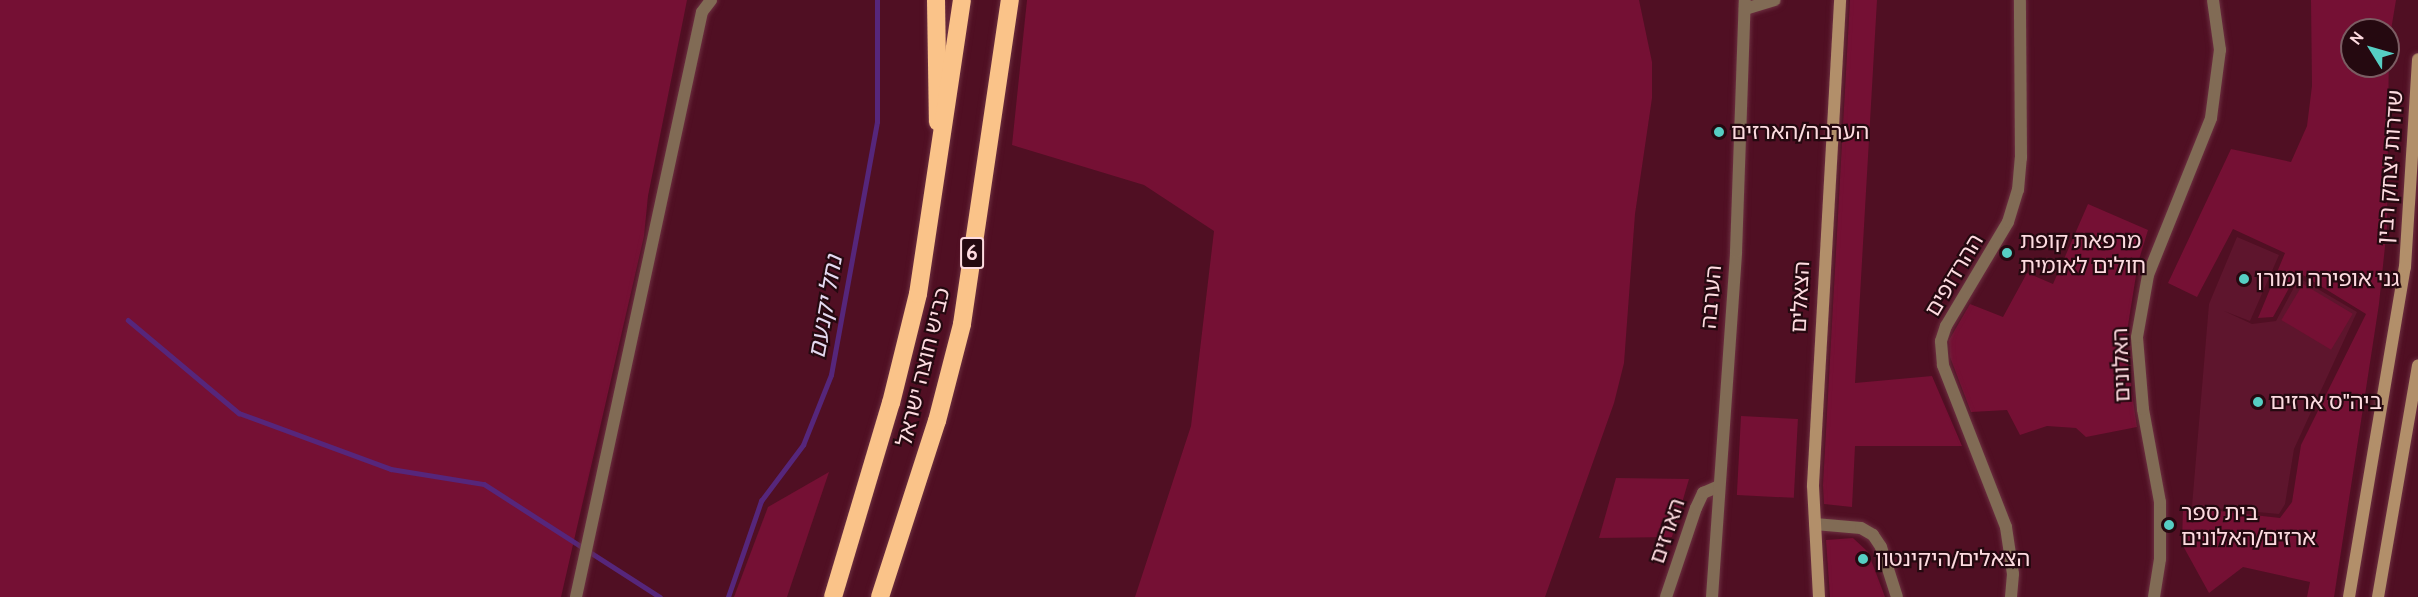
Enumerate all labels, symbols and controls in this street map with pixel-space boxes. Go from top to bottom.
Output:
north arrow [2340,18,2400,78]
text: N [2346,28,2368,48]
street label: שדרות יצחק רבין [2371,89,2409,245]
place label: הערבה/הארזים [1731,119,1869,145]
marker: הערבה/הארזים [1712,125,1726,139]
place label: מרפאת קופת חולים לאומית [2020,227,2146,278]
street label: ההרדופים [1919,229,1989,321]
road number: 6 [960,235,984,271]
marker: מרפאת קופת חולים לאומית [1998,244,2016,262]
water label: נחל יקנעם [802,253,848,361]
street label: הצאלים [1785,260,1815,334]
street label: הערבה [1695,264,1727,330]
place label: גני אופירה ומורן [2256,266,2400,292]
marker: גני אופירה ומורן [2237,272,2251,286]
street label: כביש חוצה ישראל [891,285,955,449]
street label: האלונים [2107,327,2135,403]
place label: ביה"ס ארזים [2270,389,2382,415]
marker: ביה"ס ארזים [2251,395,2265,409]
street label: הארזים [1644,495,1690,567]
place label: בית ספר ארזים/האלונים [2181,499,2316,550]
marker: בית ספר ארזים/האלונים [2162,518,2176,532]
place label: הצאלים/היקינטון [1875,546,2030,572]
marker: הצאלים/היקינטון [1856,552,1870,566]

